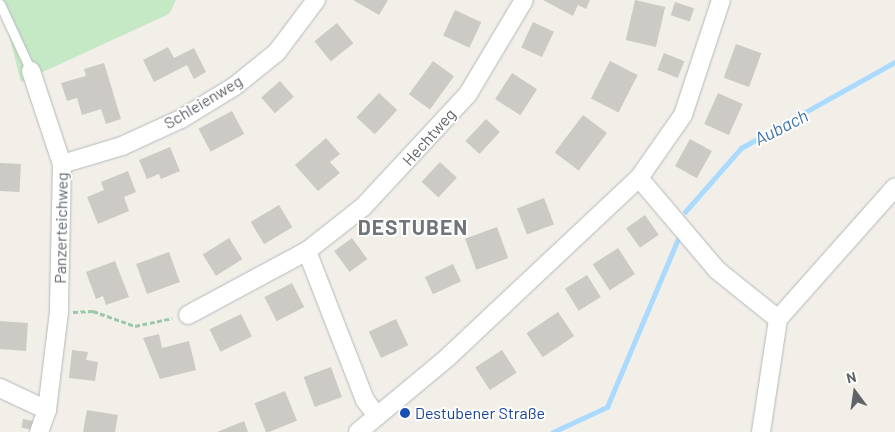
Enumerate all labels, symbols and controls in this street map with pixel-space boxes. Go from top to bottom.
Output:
street label: Schleienweg [160,71,246,133]
water label: Aubach [750,104,812,150]
street label: Hechtweg [398,105,460,169]
street label: Panzerteichweg [50,172,72,284]
district label: DESTUBEN [357,214,469,240]
north arrow [830,367,880,417]
text: N [845,368,858,386]
place label: Destubener Straße [415,403,545,423]
marker: Destubener Straße [399,407,411,419]

